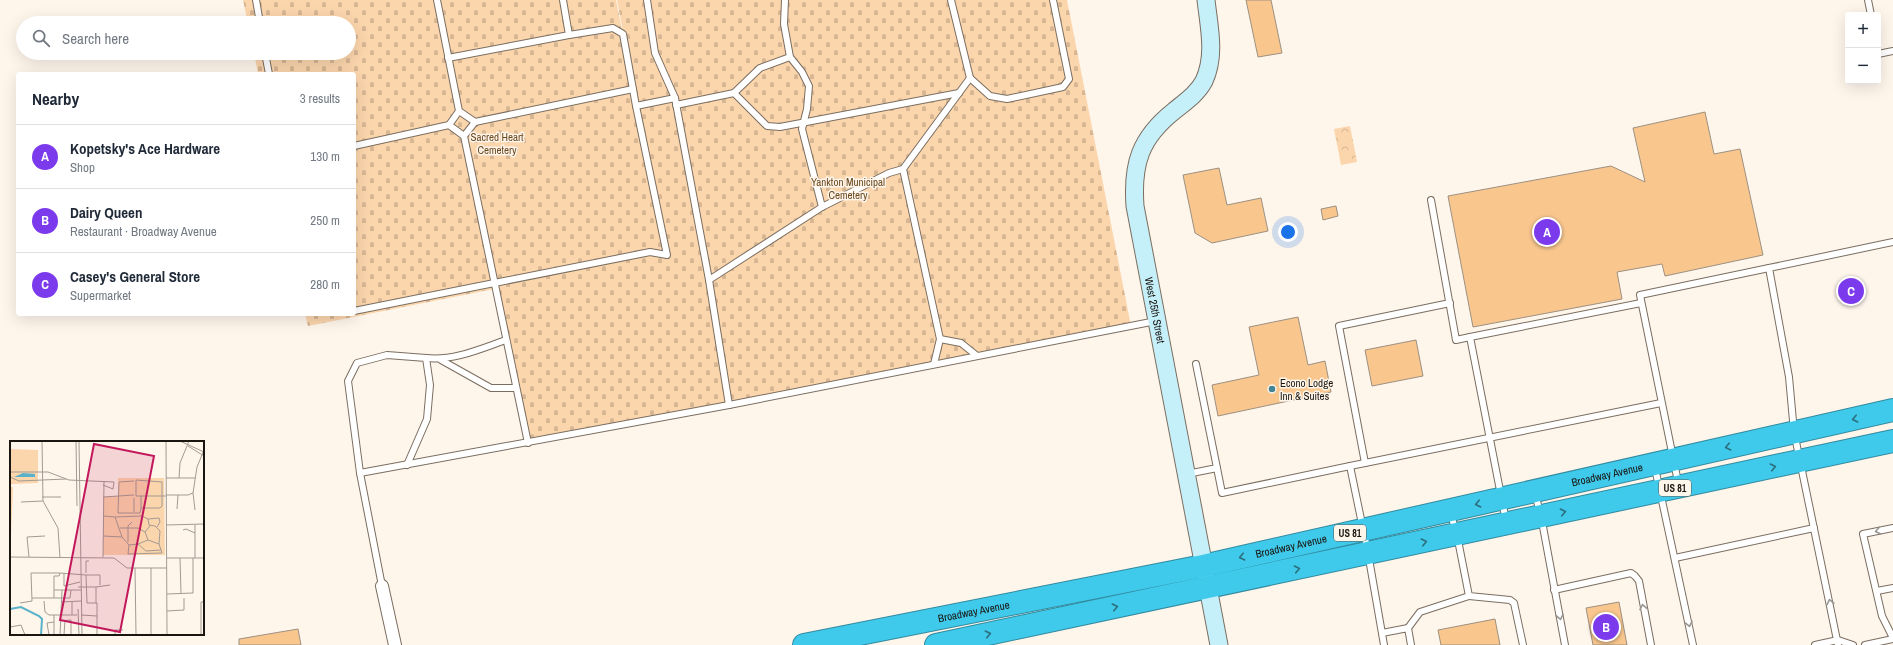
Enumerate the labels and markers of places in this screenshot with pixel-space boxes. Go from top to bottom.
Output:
pin: A [1534,217,1560,247]
pin: C [1838,276,1864,306]
place label: Econo Lodge Inn & Suites [1280,376,1333,403]
marker: Econo Lodge Inn & Suites [1267,384,1277,394]
pin: B [1593,612,1619,642]

